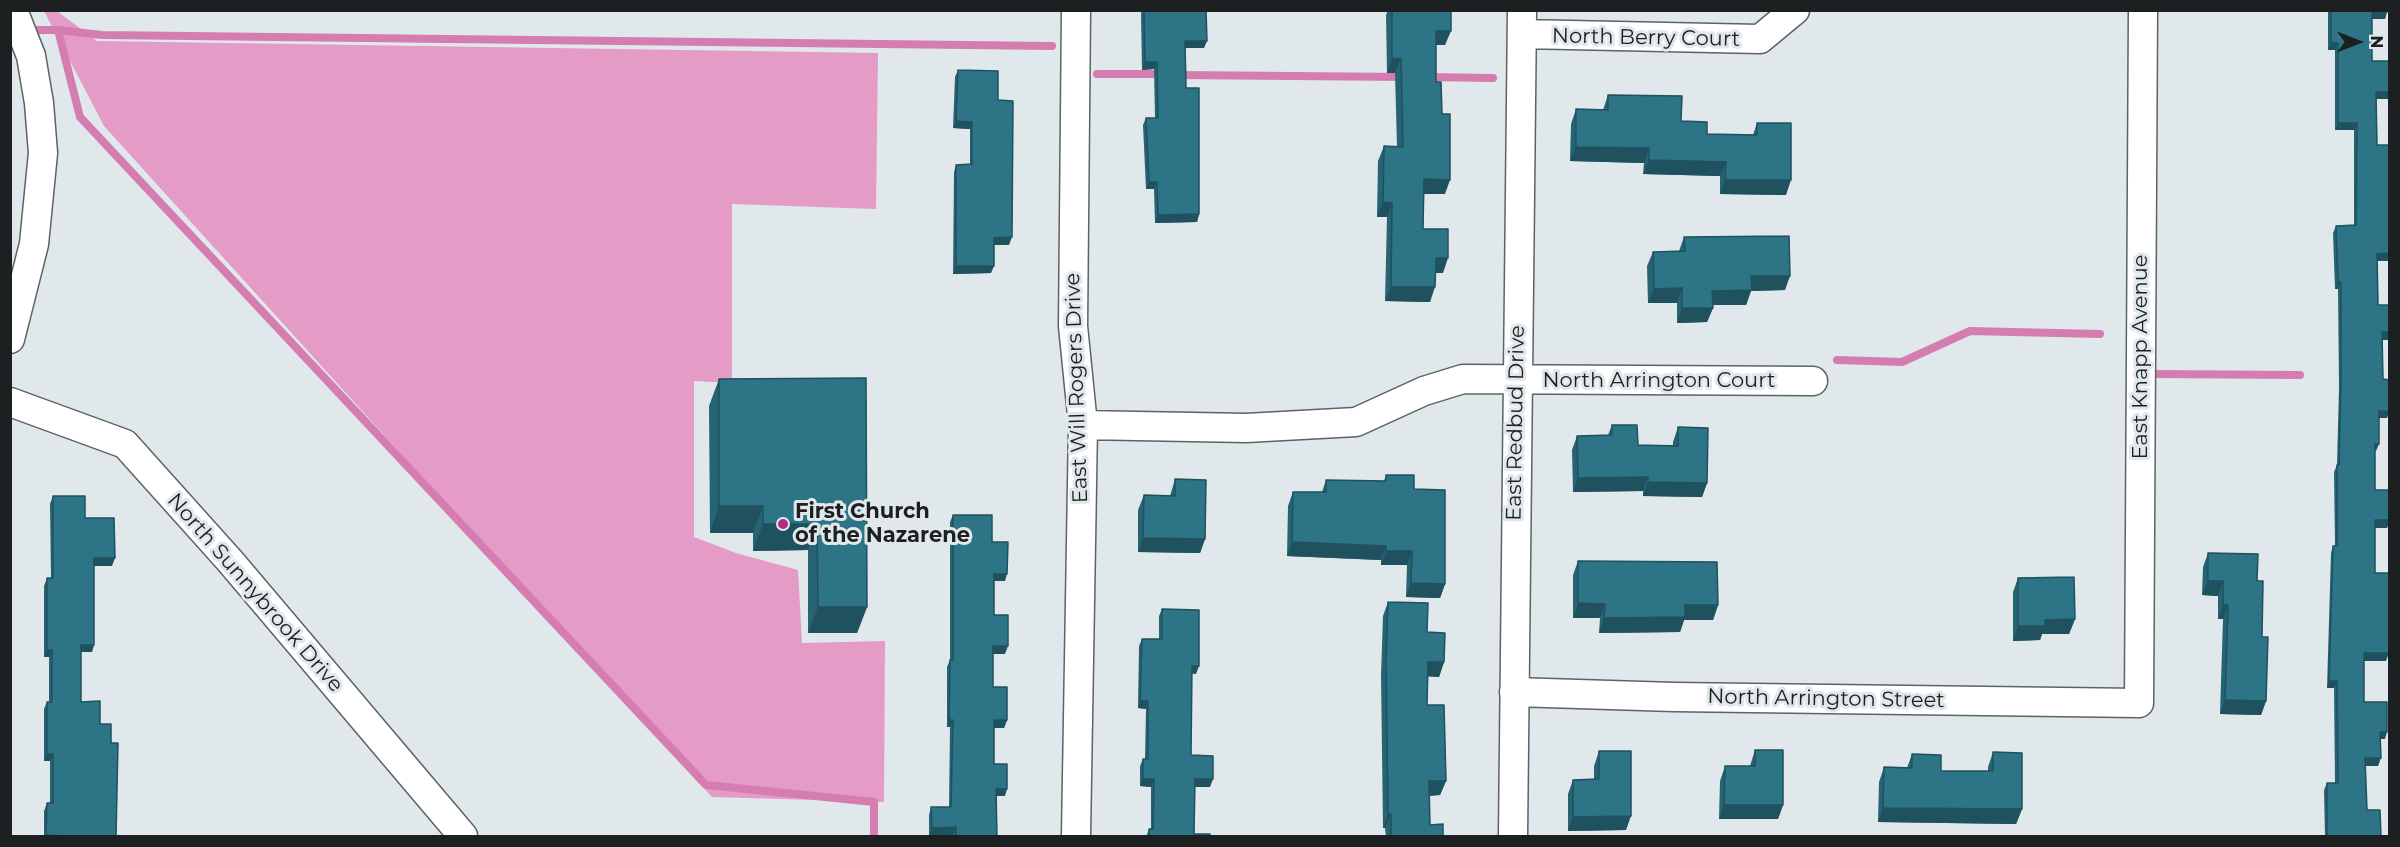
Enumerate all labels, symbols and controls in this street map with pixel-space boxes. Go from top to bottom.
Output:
north arrow [2328,12,2388,72]
street label: North Berry Court [1552,24,1740,52]
text: N [2367,36,2386,48]
street label: East Knapp Avenue [2128,254,2154,460]
street label: East Will Rogers Drive [1060,272,1094,504]
street label: East Redbud Drive [1502,325,1530,521]
street label: North Arrington Court [1543,368,1775,394]
street label: North Sunnybrook Drive [162,488,348,698]
place label: First Church of the Nazarene [795,499,970,549]
marker: First Church of the Nazarene [776,517,790,531]
street label: North Arrington Street [1707,684,1945,714]

